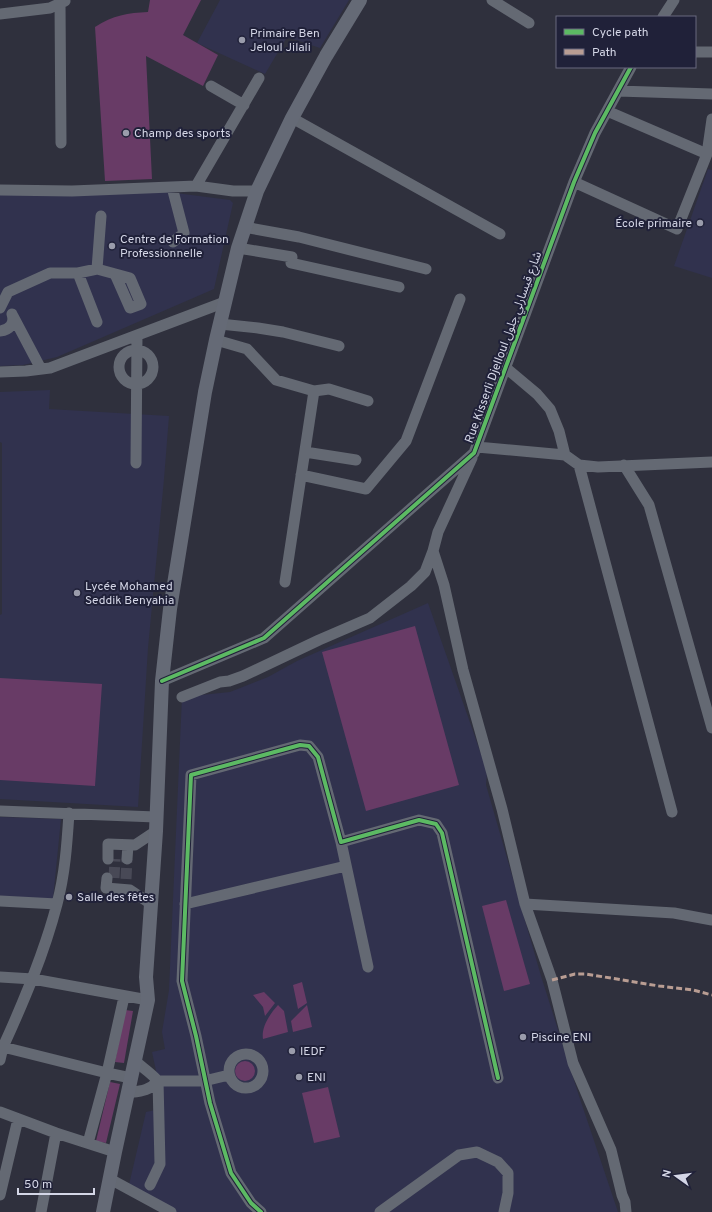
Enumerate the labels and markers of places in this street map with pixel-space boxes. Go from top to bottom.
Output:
place label: Primaire Ben Jeloul Jilali [250,26,320,56]
marker: Primaire Ben Jeloul Jilali [237,35,247,45]
place label: Champ des sports [134,126,231,142]
marker: Champ des sports [121,128,131,138]
place label: École primaire [615,216,692,232]
marker: École primaire [695,218,705,228]
place label: Centre de Formation Professionnelle [120,232,229,262]
marker: Centre de Formation Professionnelle [107,241,117,251]
place label: Lycée Mohamed Seddik Benyahia [85,579,174,609]
marker: Lycée Mohamed Seddik Benyahia [72,588,82,598]
place label: Salle des fêtes [77,890,154,906]
marker: Salle des fêtes [64,892,74,902]
place label: Piscine ENI [531,1030,591,1046]
marker: Piscine ENI [518,1032,528,1042]
place label: IEDF [300,1044,326,1060]
marker: IEDF [287,1046,297,1056]
place label: ENI [307,1070,326,1086]
marker: ENI [294,1072,304,1082]

